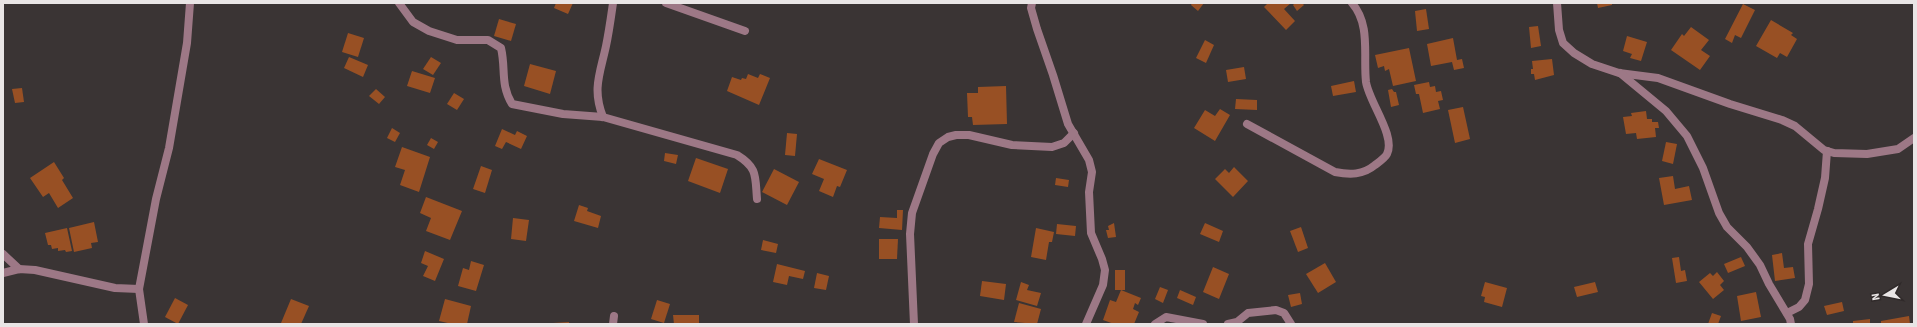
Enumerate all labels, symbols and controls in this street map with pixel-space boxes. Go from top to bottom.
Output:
north arrow [1865,275,1905,315]
text: N [1868,292,1884,302]

